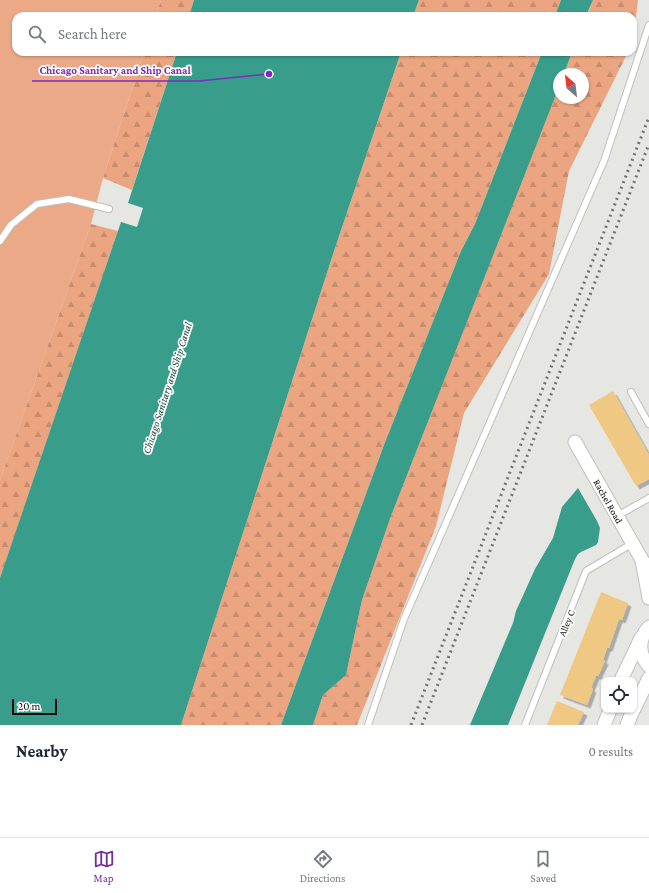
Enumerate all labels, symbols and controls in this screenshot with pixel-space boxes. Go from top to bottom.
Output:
search box [12,12,637,56]
icon: search [26,23,48,45]
text: Search here [58,26,127,42]
callout: Chicago Sanitary and Ship Canal [32,58,199,81]
text: Chicago Sanitary and Ship Canal [39,64,191,76]
north arrow [553,68,589,104]
water label: Chicago Sanitary and Ship Canal [140,321,195,455]
street label: Rachel Road [591,477,625,526]
street label: Alley C [556,608,577,638]
map controls [601,677,637,713]
button: locate [601,677,637,713]
scale bar [12,697,57,716]
text: 20 m [18,700,40,712]
text: Nearby [16,742,68,761]
text: 0 results [588,744,633,759]
tab: Map [93,848,115,884]
tab: Directions [300,848,345,884]
tab: Saved [531,848,556,884]

